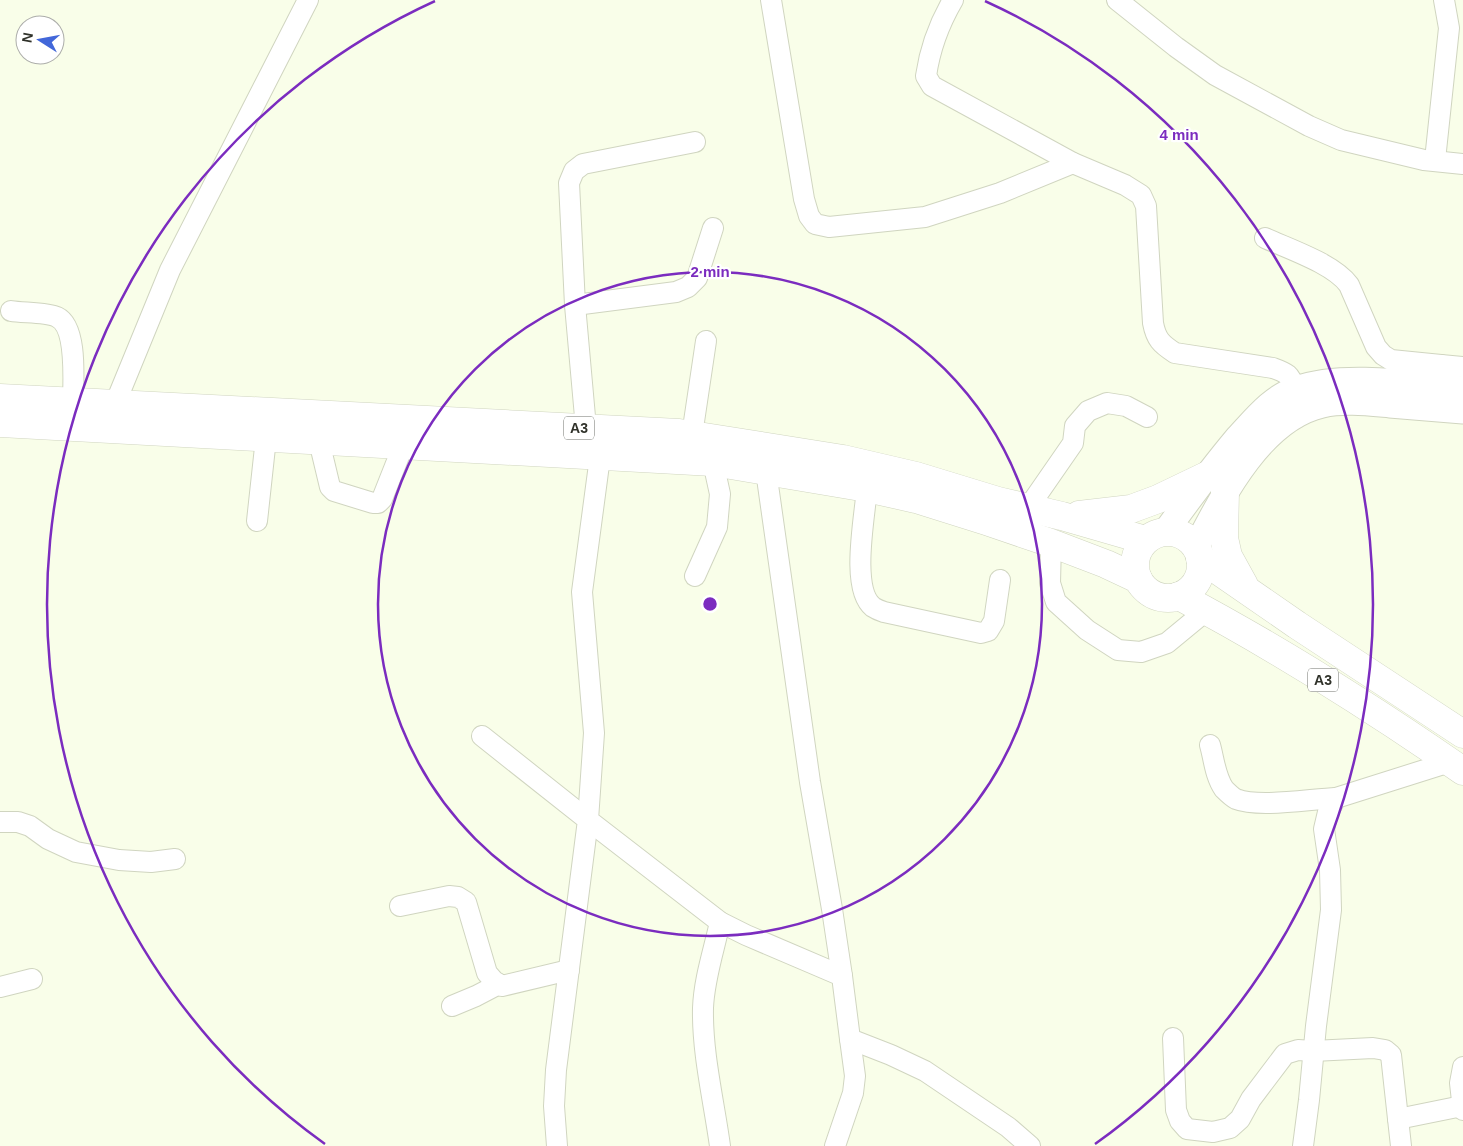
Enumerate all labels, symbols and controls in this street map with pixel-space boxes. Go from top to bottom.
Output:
north arrow [15,15,65,65]
text: N [18,31,36,44]
text: 4 min [1159,126,1199,143]
text: 2 min [690,263,730,280]
road number: A3 [564,416,594,439]
centre of rings [701,595,719,613]
road number: A3 [1308,668,1338,692]

